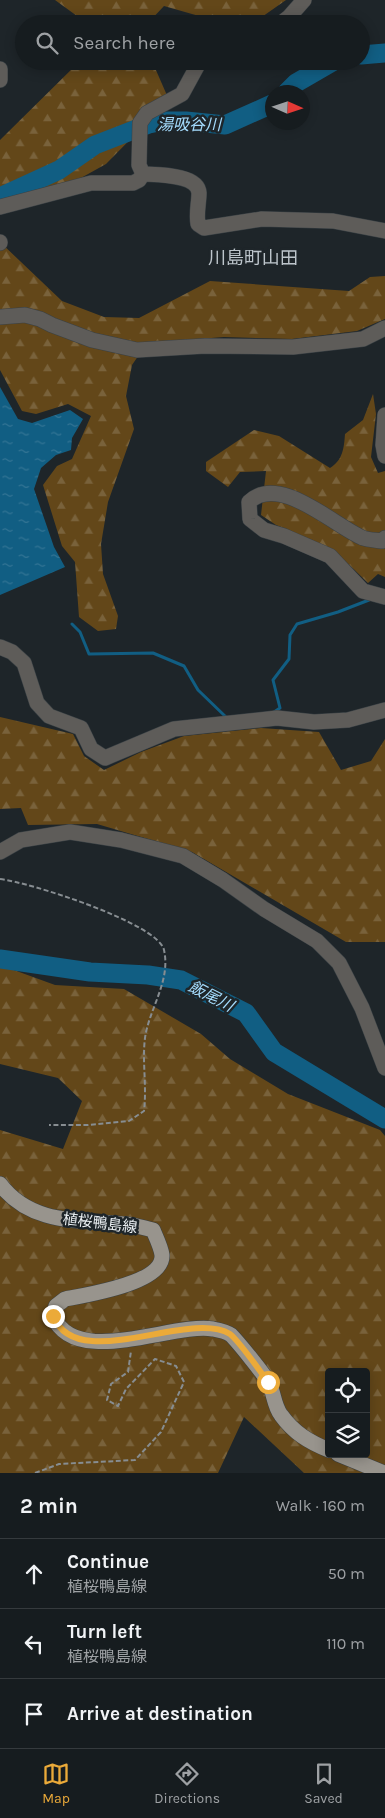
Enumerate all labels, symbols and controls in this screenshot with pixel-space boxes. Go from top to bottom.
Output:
search box [15,15,370,70]
icon: search [33,29,61,57]
text: Search here [73,32,175,54]
north arrow [265,85,310,130]
water label: 湯吸谷川 [157,115,223,134]
district label: 川島町山田 [208,247,298,269]
water label: 飯尾川 [185,977,238,1016]
street label: 植桜鴨島線 [62,1209,138,1237]
route end [42,1305,65,1328]
map controls [325,1368,370,1458]
button: locate [325,1368,370,1413]
route start [257,1371,280,1394]
button: layers [325,1413,370,1458]
text: 2 min [20,1494,78,1518]
text: Walk · 160 m [276,1496,365,1515]
text: Continue [67,1551,149,1573]
icon: ahead [20,1560,48,1588]
text: 50 m [328,1564,365,1583]
text: 植桜鴨島線 [67,1577,147,1596]
text: Turn left [67,1621,142,1643]
icon: left [20,1630,48,1658]
text: 110 m [326,1634,365,1653]
text: 植桜鴨島線 [67,1647,147,1666]
icon: arrive [20,1700,48,1728]
text: Arrive at destination [67,1703,253,1725]
tab: Map [42,1760,70,1807]
tab: Directions [154,1760,220,1807]
tab: Saved [304,1760,343,1807]

